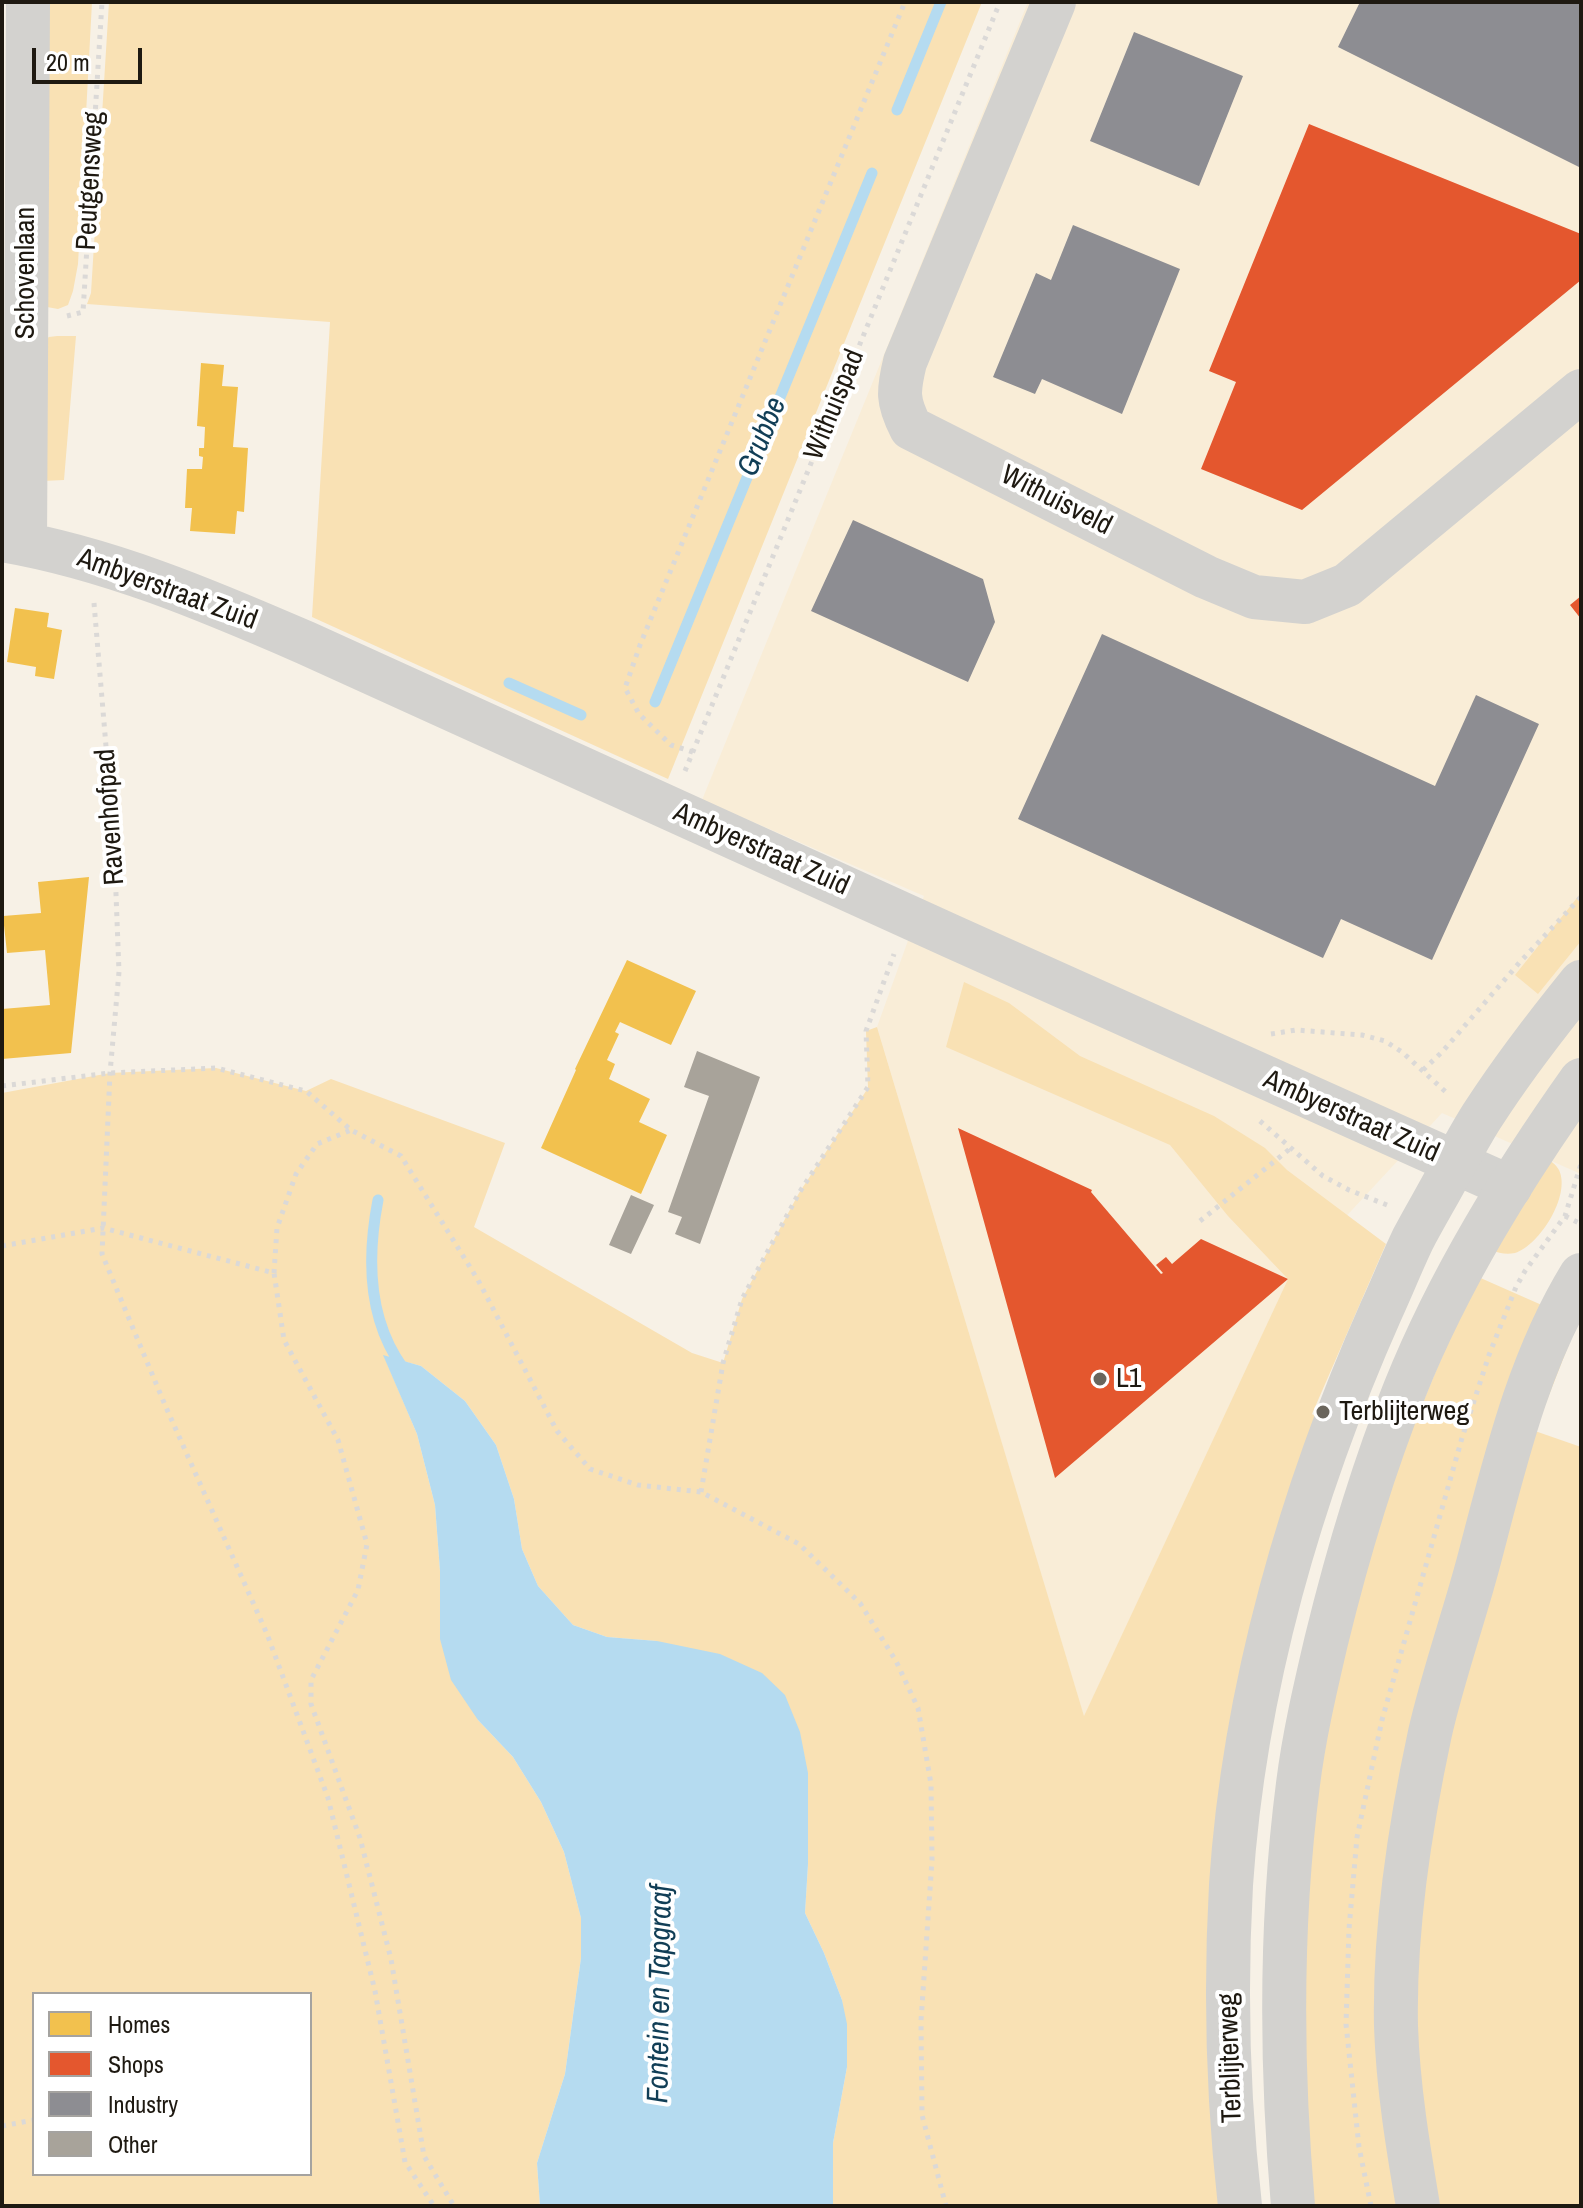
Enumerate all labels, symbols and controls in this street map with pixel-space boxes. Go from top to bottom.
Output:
scale bar [36,32,146,82]
text: 20 m [46,46,90,78]
street label: Peutgensweg [71,111,111,251]
street label: Schovenlaan [9,207,43,339]
street label: Withuispad [798,345,872,465]
water label: Grubbe [731,392,795,482]
street label: Withuisveld [995,459,1117,543]
street label: Ambyerstraat Zuid [73,542,261,638]
street label: Ravenhofpad [89,748,133,886]
street label: Ambyerstraat Zuid [668,796,854,904]
street label: Ambyerstraat Zuid [1258,1063,1444,1171]
place label: L1 [1116,1362,1142,1396]
marker: L1 [1091,1370,1109,1388]
place label: Terblijterweg [1339,1395,1469,1429]
marker: Terblijterweg [1314,1403,1332,1421]
water label: Fontein en Tapgraaf [641,1884,681,2104]
legend [32,1992,312,2176]
street label: Terblijterweg [1212,1992,1250,2124]
text: Homes [108,2008,170,2040]
text: Shops [108,2048,164,2080]
text: Industry [108,2088,178,2120]
text: Other [108,2128,157,2160]

